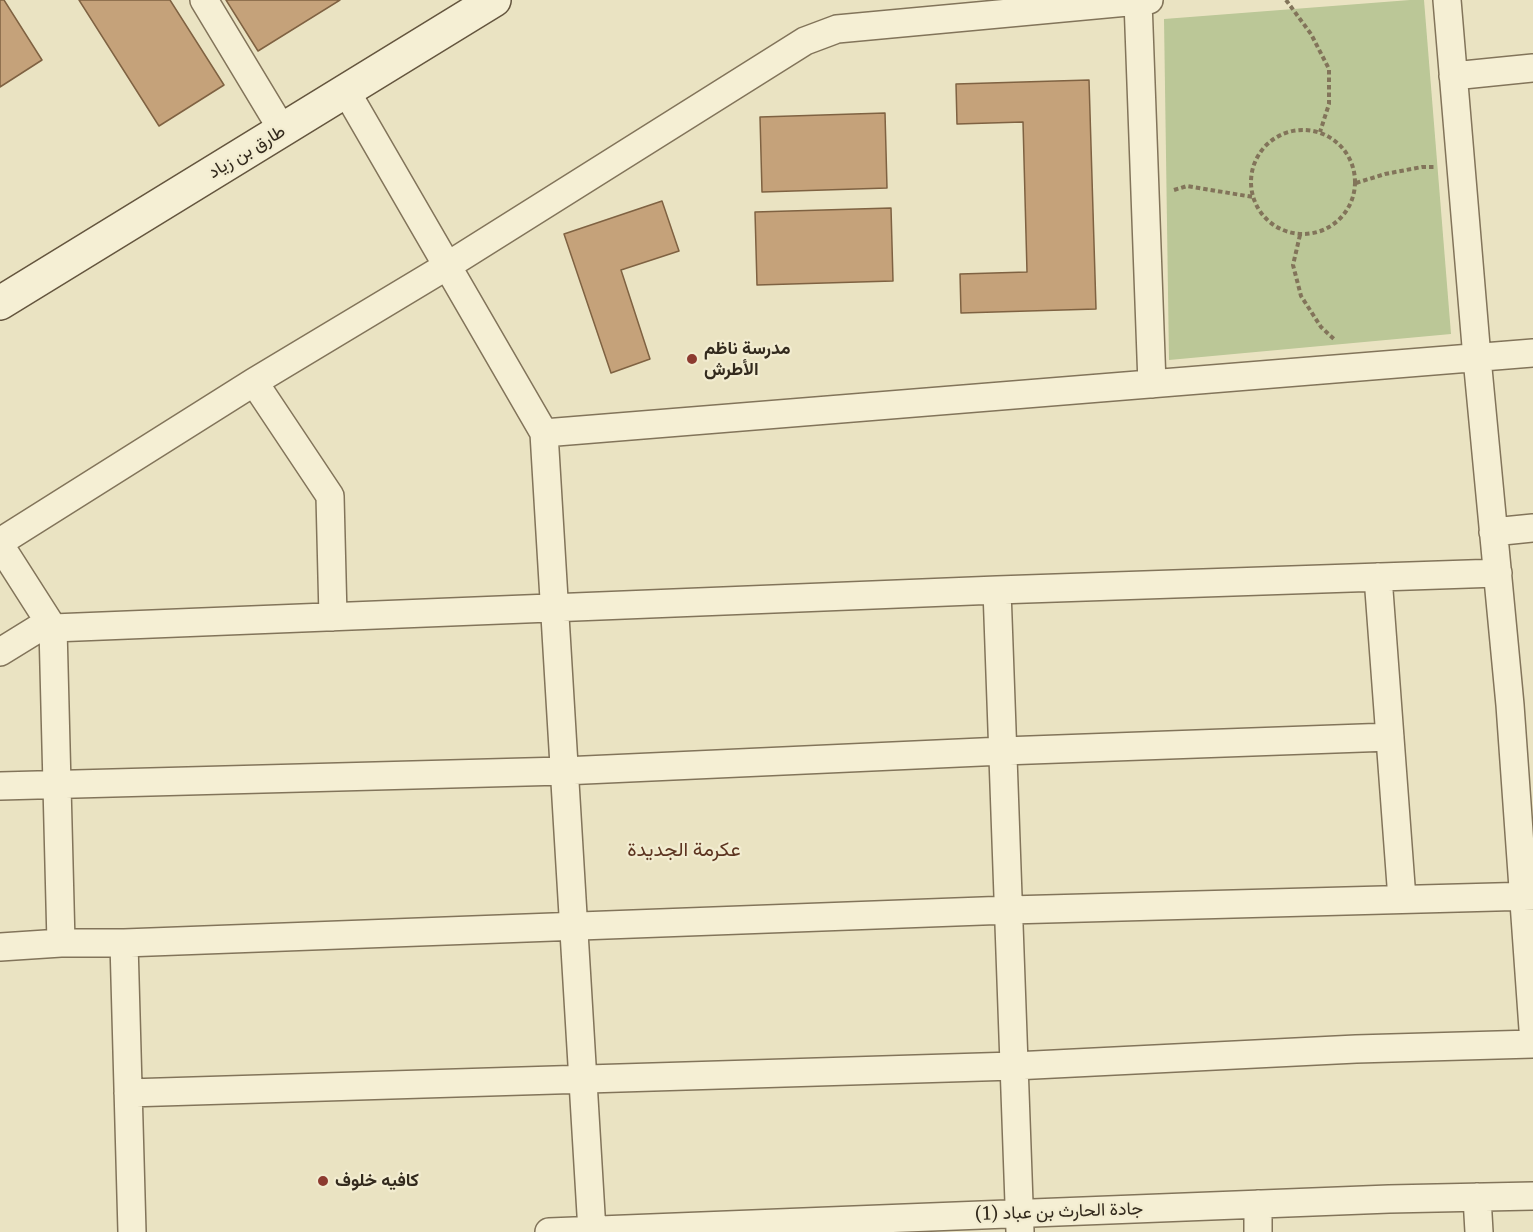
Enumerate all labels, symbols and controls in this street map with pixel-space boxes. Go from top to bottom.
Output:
street label: طارق بن زياد [204,120,290,184]
place label: مدرسة ناظم الأطرش [704,338,791,380]
marker: مدرسة ناظم الأطرش [685,352,699,366]
district label: عكرمة الجديدة [627,838,741,862]
place label: كافيه خلوف [335,1170,419,1192]
marker: كافيه خلوف [316,1174,330,1188]
street label: جادة الحارث بن عباد (1) [974,1198,1144,1226]

